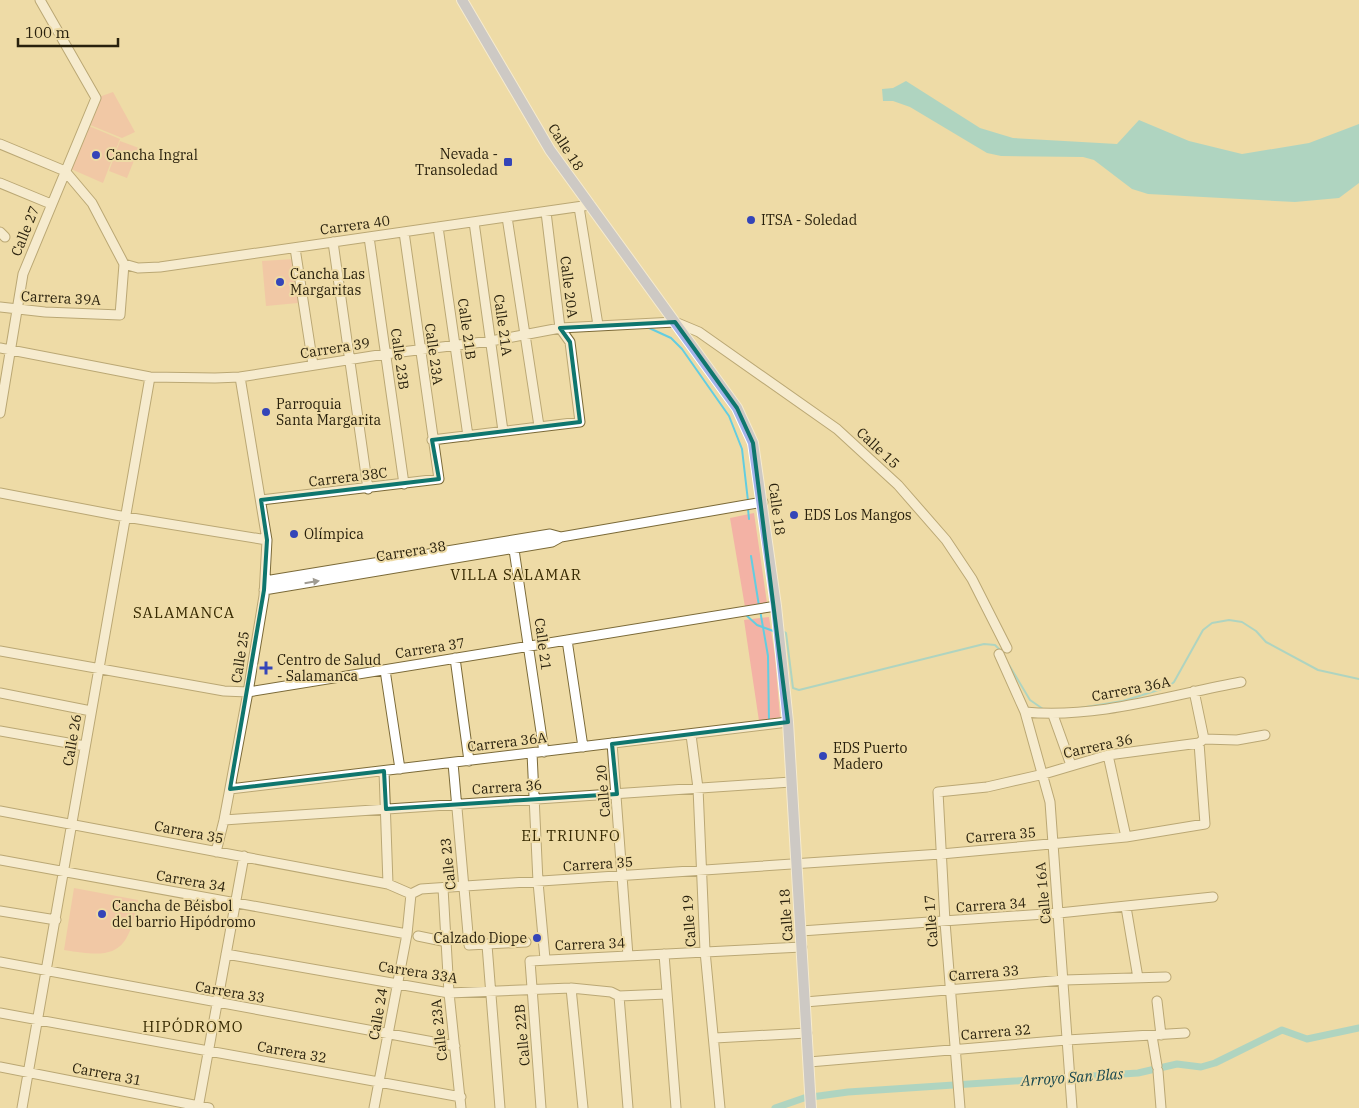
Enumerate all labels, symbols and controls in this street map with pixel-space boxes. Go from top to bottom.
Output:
scale bar [18,15,118,47]
text: 100 m [25,23,70,42]
street label: Calle 18 [544,120,588,174]
place label: Nevada - Transoledad [415,145,498,179]
place label: Cancha Ingral [106,146,198,164]
marker: Cancha Ingral [90,149,102,161]
marker: Nevada - Transoledad [502,156,514,168]
street label: Calle 27 [7,203,43,259]
street label: Carrera 40 [319,211,391,239]
place label: ITSA - Soledad [761,211,858,229]
marker: ITSA - Soledad [745,214,757,226]
street label: Calle 20A [556,255,582,319]
place label: Cancha Las Margaritas [290,265,365,299]
marker: Cancha Las Margaritas [274,276,286,288]
street label: Carrera 39A [21,287,102,309]
street label: Calle 21A [490,293,516,357]
street label: Calle 21B [454,297,480,361]
street label: Calle 23A [421,322,447,386]
street label: Calle 23B [387,327,413,391]
street label: Carrera 39 [299,334,371,362]
place label: Parroquia Santa Margarita [276,395,381,429]
marker: Parroquia Santa Margarita [260,406,272,418]
street label: Calle 15 [853,423,903,473]
street label: Carrera 38C [307,463,389,491]
street label: Calle 18 [764,482,790,536]
place label: EDS Los Mangos [804,506,912,524]
marker: EDS Los Mangos [788,509,800,521]
place label: Olímpica [304,525,364,543]
marker: Olímpica [288,528,300,540]
street label: Carrera 38 [375,537,447,565]
district label: VILLA SALAMAR [450,565,582,584]
one-way arrow [305,577,321,585]
district label: SALAMANCA [133,603,235,622]
street label: Calle 21 [530,617,556,671]
street label: Calle 25 [227,630,253,684]
street label: Carrera 37 [394,634,466,662]
place label: Centro de Salud - Salamanca [277,651,382,685]
marker: Centro de Salud - Salamanca [259,661,273,675]
street label: Carrera 36A [1090,672,1172,705]
street label: Calle 26 [59,713,85,767]
street label: Carrera 36A [466,728,548,756]
street label: Carrera 36 [1062,730,1134,762]
place label: EDS Puerto Madero [833,739,908,773]
marker: EDS Puerto Madero [817,750,829,762]
street label: Calle 20 [592,764,614,818]
street label: Carrera 36 [471,776,543,798]
street label: Carrera 35 [153,816,225,848]
street label: Carrera 35 [965,823,1037,847]
district label: EL TRIUNFO [521,826,621,845]
street label: Calle 23 [436,837,460,891]
street label: Carrera 35 [562,853,634,875]
street label: Calle 16A [1031,861,1055,925]
street label: Carrera 34 [155,866,227,896]
street label: Calle 18 [775,888,797,942]
street label: Calle 19 [678,894,700,948]
street label: Calle 17 [920,894,942,948]
street label: Carrera 34 [955,894,1027,916]
place label: Cancha de Béisbol del barrio Hipódromo [112,897,256,931]
marker: Cancha de Béisbol del barrio Hipódromo [96,908,108,920]
place label: Calzado Diope [433,929,527,947]
marker: Calzado Diope [531,932,543,944]
street label: Carrera 34 [555,934,625,954]
street label: Carrera 33A [377,957,459,987]
street label: Carrera 33 [948,961,1020,985]
street label: Carrera 33 [194,977,266,1007]
street label: Calle 24 [365,987,391,1041]
street label: Calle 23A [427,998,451,1062]
street label: Calle 22B [510,1003,534,1067]
district label: HIPÓDROMO [142,1017,244,1036]
street label: Carrera 32 [960,1020,1032,1044]
street label: Carrera 32 [256,1037,328,1067]
street label: Carrera 31 [71,1058,143,1090]
water label: Arroyo San Blas [1019,1064,1124,1090]

